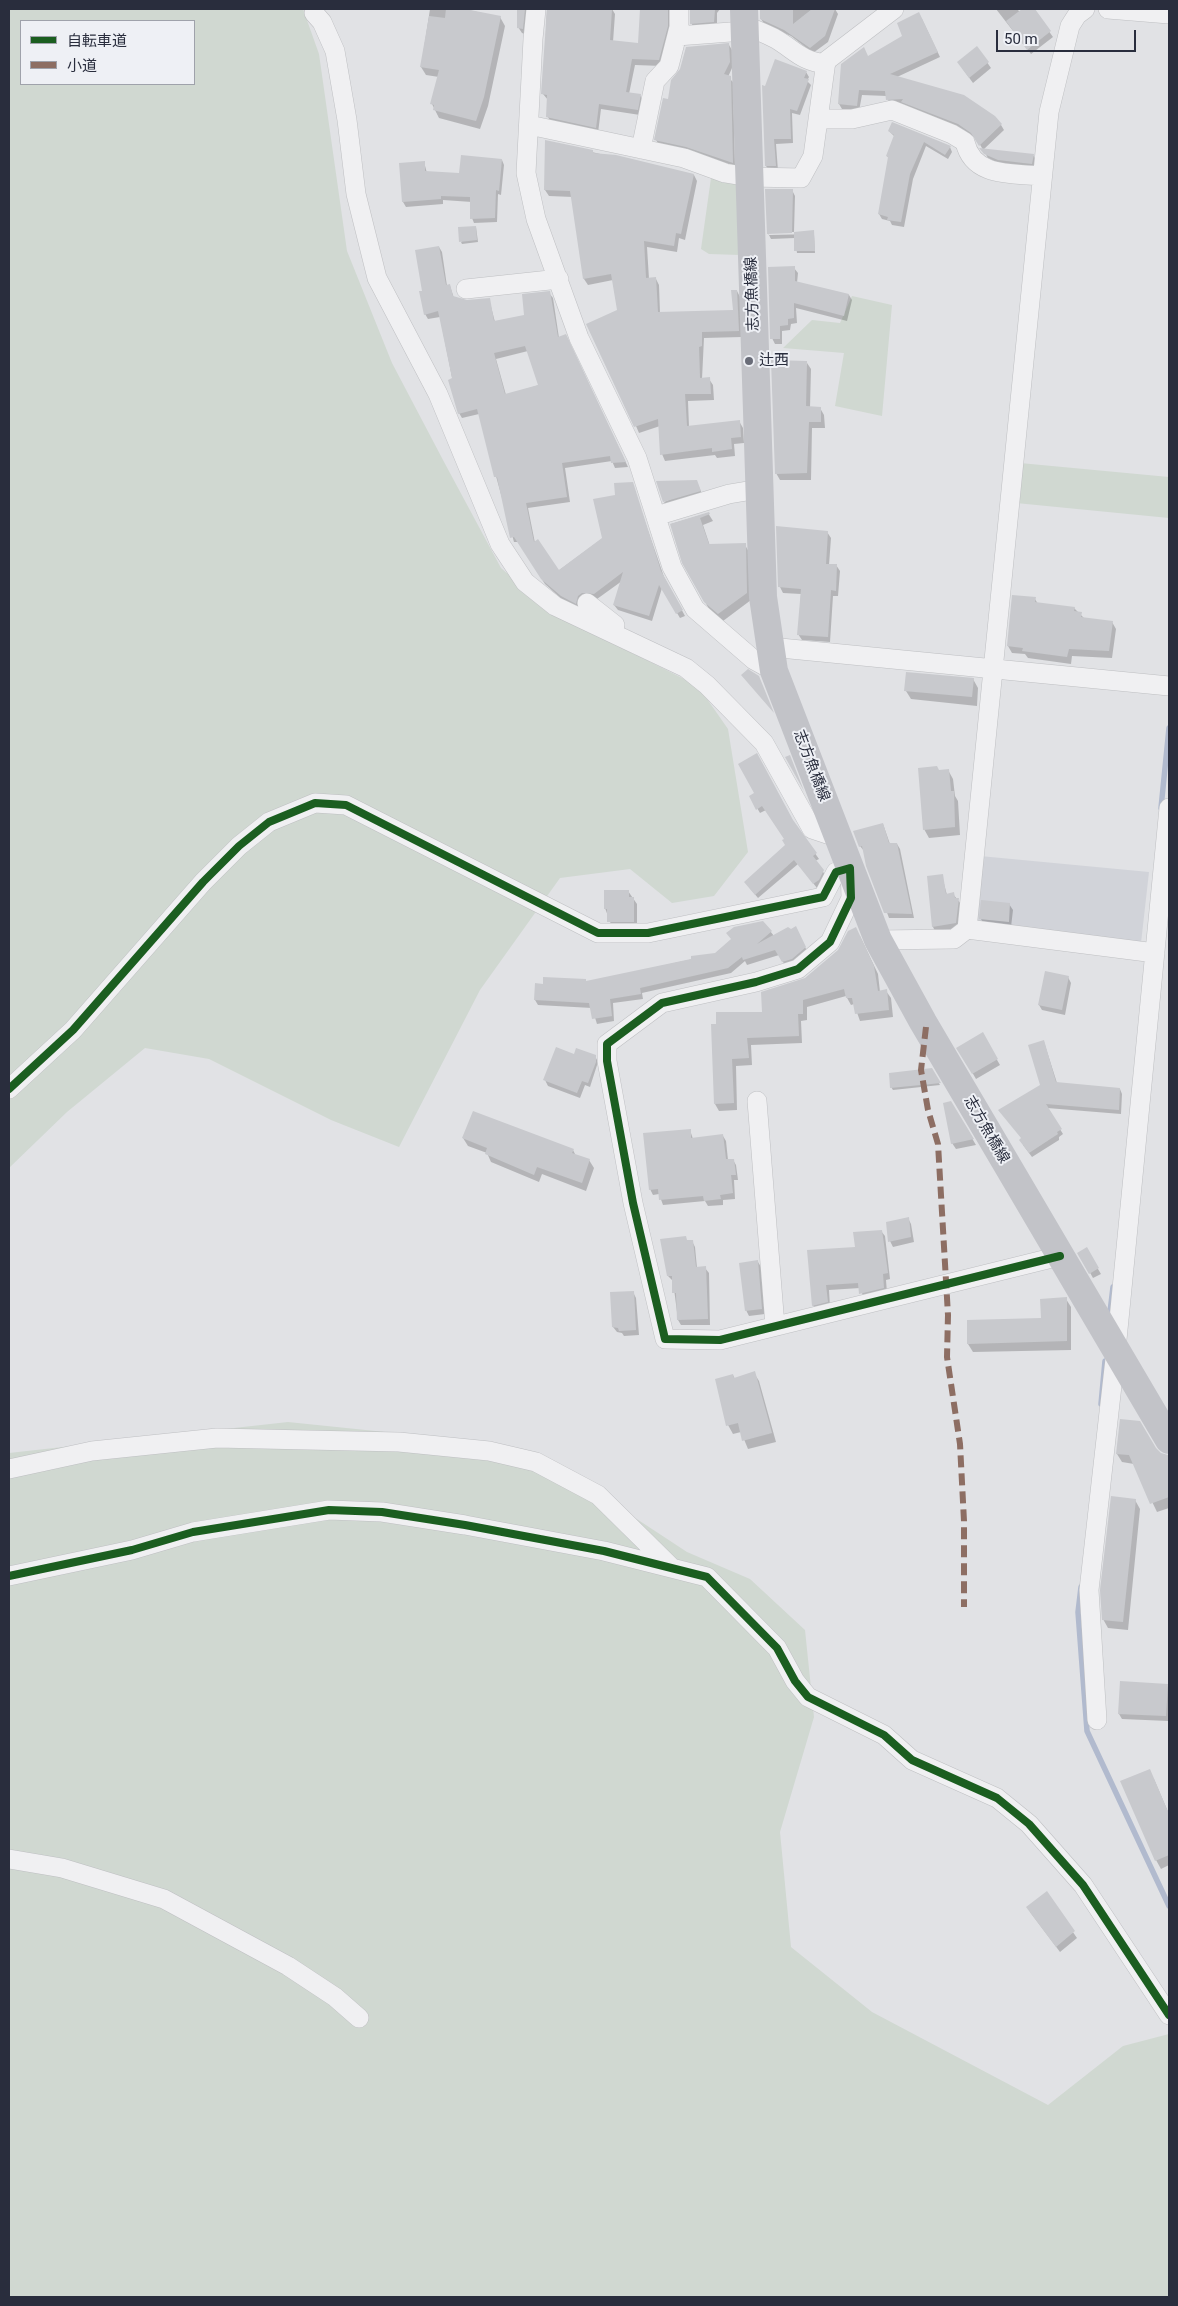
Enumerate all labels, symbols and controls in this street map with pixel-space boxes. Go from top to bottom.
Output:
legend [20,20,195,85]
scale bar [998,20,1138,52]
text: 50 m [1004,30,1038,48]
text: 自転車道 [67,32,127,50]
text: 小道 [67,57,97,75]
street label: 志方魚橋線 [743,256,763,332]
place label: 辻西 [759,352,789,370]
marker: 辻西 [743,355,755,367]
street label: 志方魚橋線 [789,728,833,804]
street label: 志方魚橋線 [959,1093,1013,1167]

